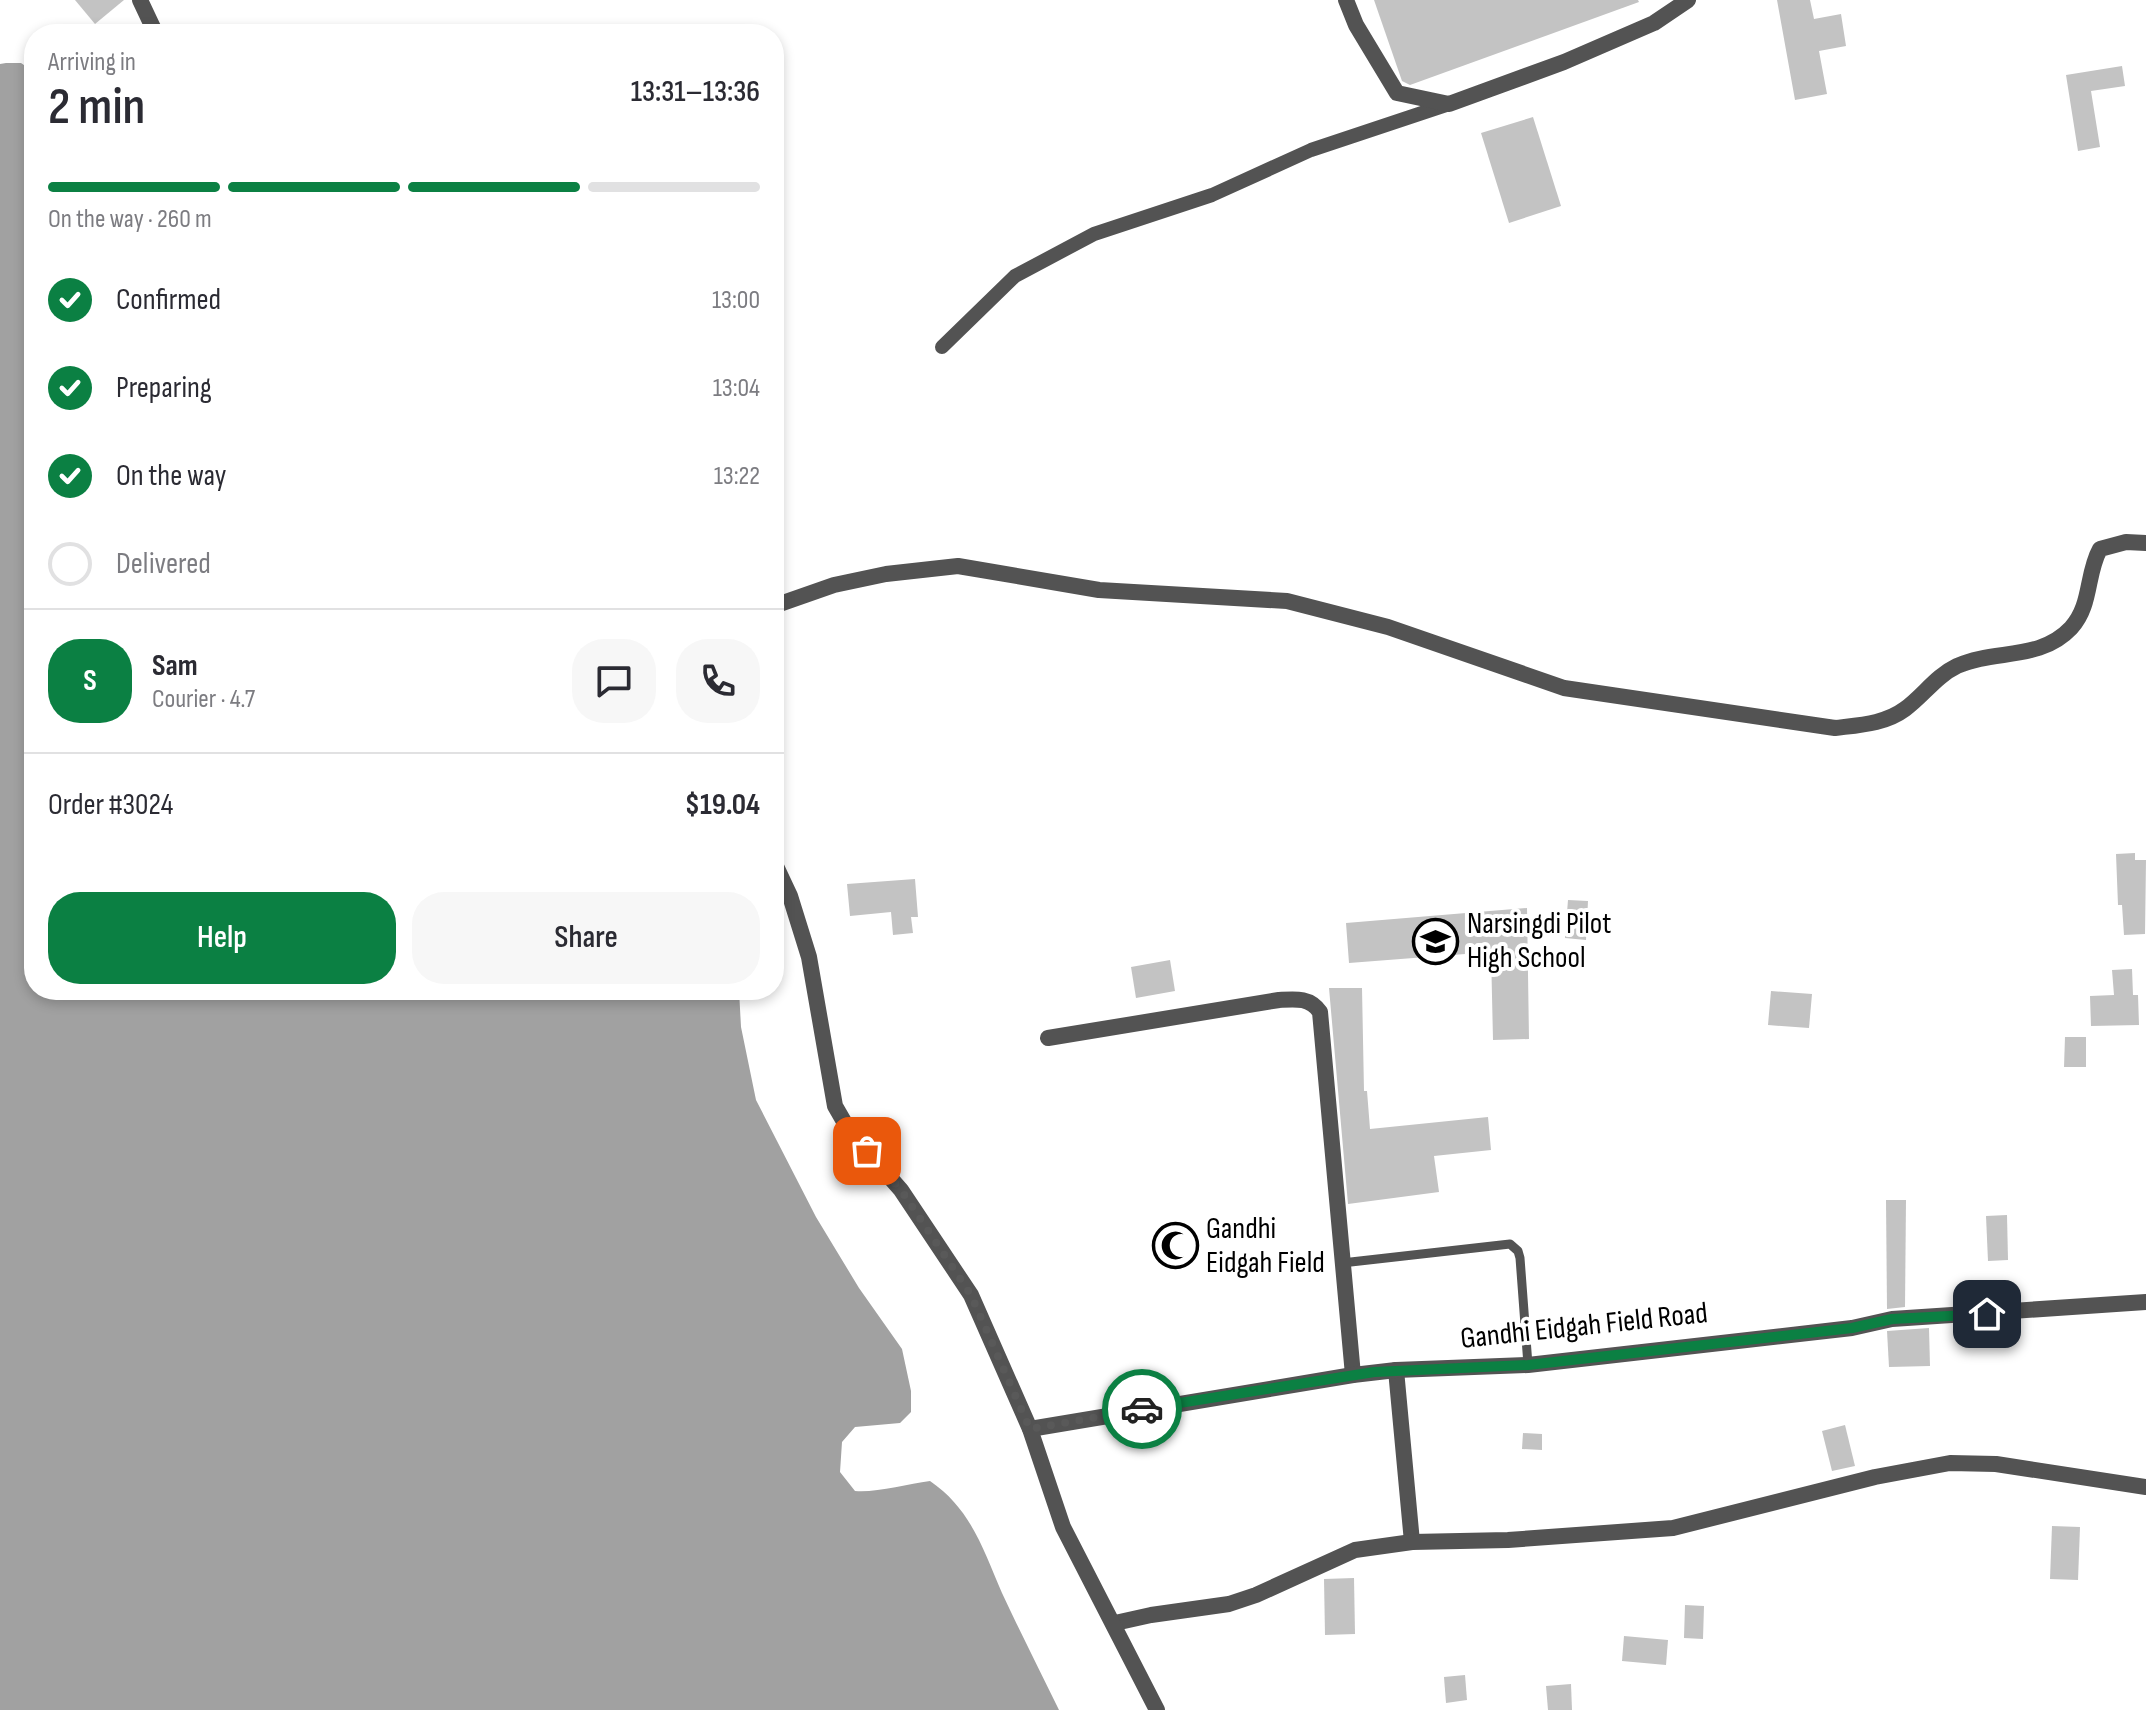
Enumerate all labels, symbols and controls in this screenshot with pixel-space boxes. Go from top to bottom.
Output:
text: Arriving in [48,47,136,78]
text: 13:31–13:36 [631,74,760,110]
text: 2 min [48,76,145,139]
text: On the way · 260 m [48,204,212,235]
icon: check [48,278,92,322]
text: Confirmed [116,282,221,318]
text: 13:00 [712,285,760,316]
icon: check [48,366,92,410]
text: Preparing [116,370,212,406]
text: 13:04 [713,373,760,404]
icon: check [48,454,92,498]
text: On the way [116,458,226,494]
text: 13:22 [714,461,760,492]
text: Delivered [116,546,211,582]
button: chat [572,639,656,723]
button: phone [676,639,760,723]
text: Sam [152,648,198,684]
text: S [83,663,97,699]
text: Courier · 4.7 [152,684,255,715]
text: Order #3024 [48,787,173,823]
text: $19.04 [685,787,760,823]
button: Help [48,892,396,984]
button: Share [412,892,760,984]
place label: Narsingdi Pilot High School [1467,906,1611,976]
school or university icon: Narsingdi Pilot High School [1412,917,1460,965]
pin [833,1117,901,1185]
icon: bag [845,1129,889,1173]
place label: Gandhi Eidgah Field [1206,1211,1325,1281]
mosque icon: Gandhi Eidgah Field [1151,1222,1199,1270]
pin [1953,1280,2021,1348]
icon: home [1965,1292,2009,1336]
street label: Gandhi Eidgah Field Road [1459,1295,1709,1357]
courier [1102,1369,1182,1449]
icon: car [1120,1387,1164,1431]

